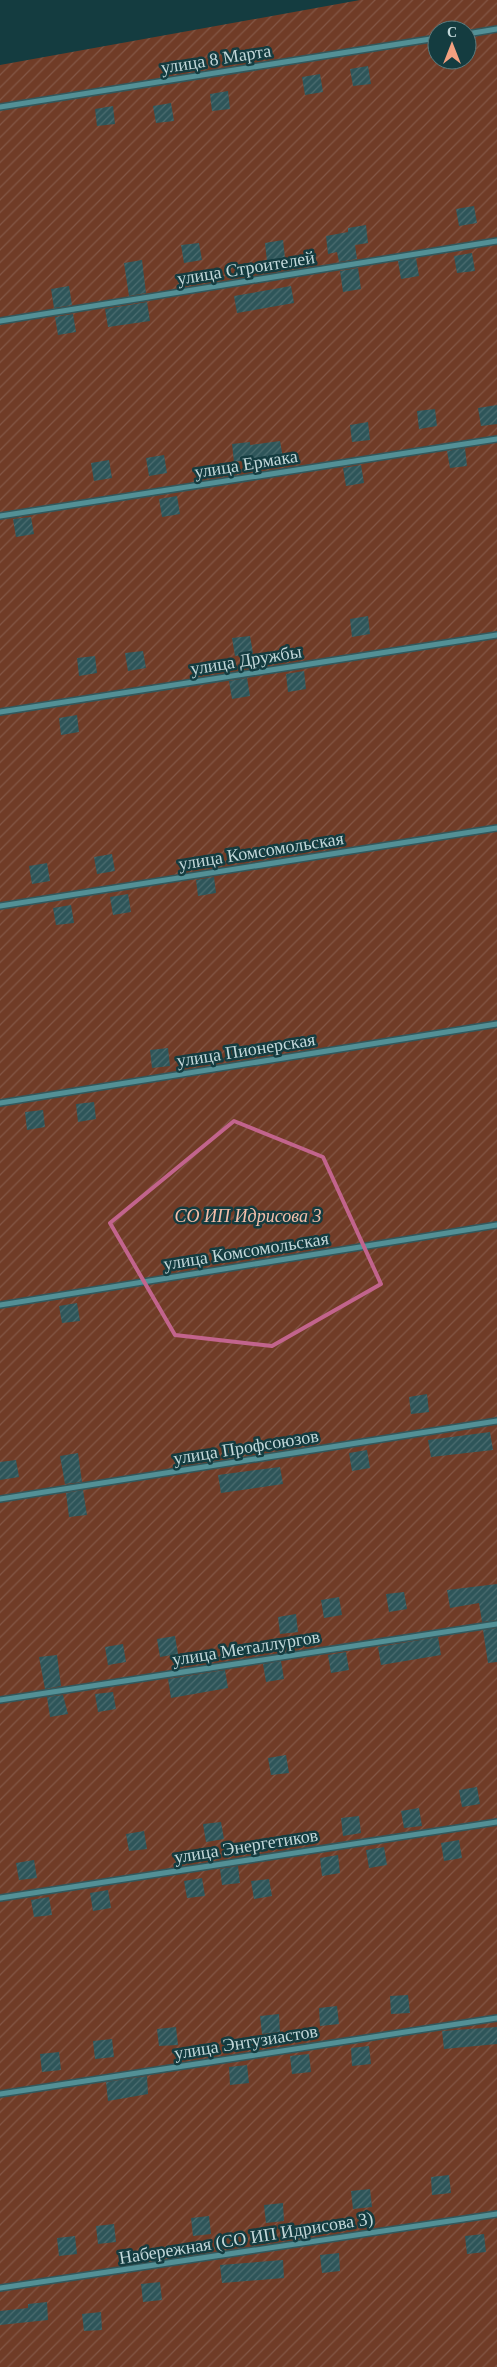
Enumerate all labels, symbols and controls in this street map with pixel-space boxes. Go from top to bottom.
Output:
north arrow [427,20,477,70]
text: С [447,25,457,40]
street label: улица 8 Марта [159,40,273,78]
street label: улица Строителей [176,247,317,289]
street label: улица Ермака [193,446,299,482]
street label: улица Дружбы [189,641,303,679]
street label: улица Комсомольская [177,828,345,874]
street label: улица Пионерская [175,1029,317,1071]
park label: СО ИП Идрисова 3 [175,1206,321,1226]
street label: улица Комсомольская [162,1228,330,1274]
street label: улица Профсоюзов [172,1426,320,1468]
street label: улица Металлургов [171,1626,321,1670]
street label: улица Энергетиков [173,1825,319,1867]
street label: улица Энтузиастов [173,2021,319,2063]
street label: Набережная (СО ИП Идрисова 3) [117,2208,375,2269]

